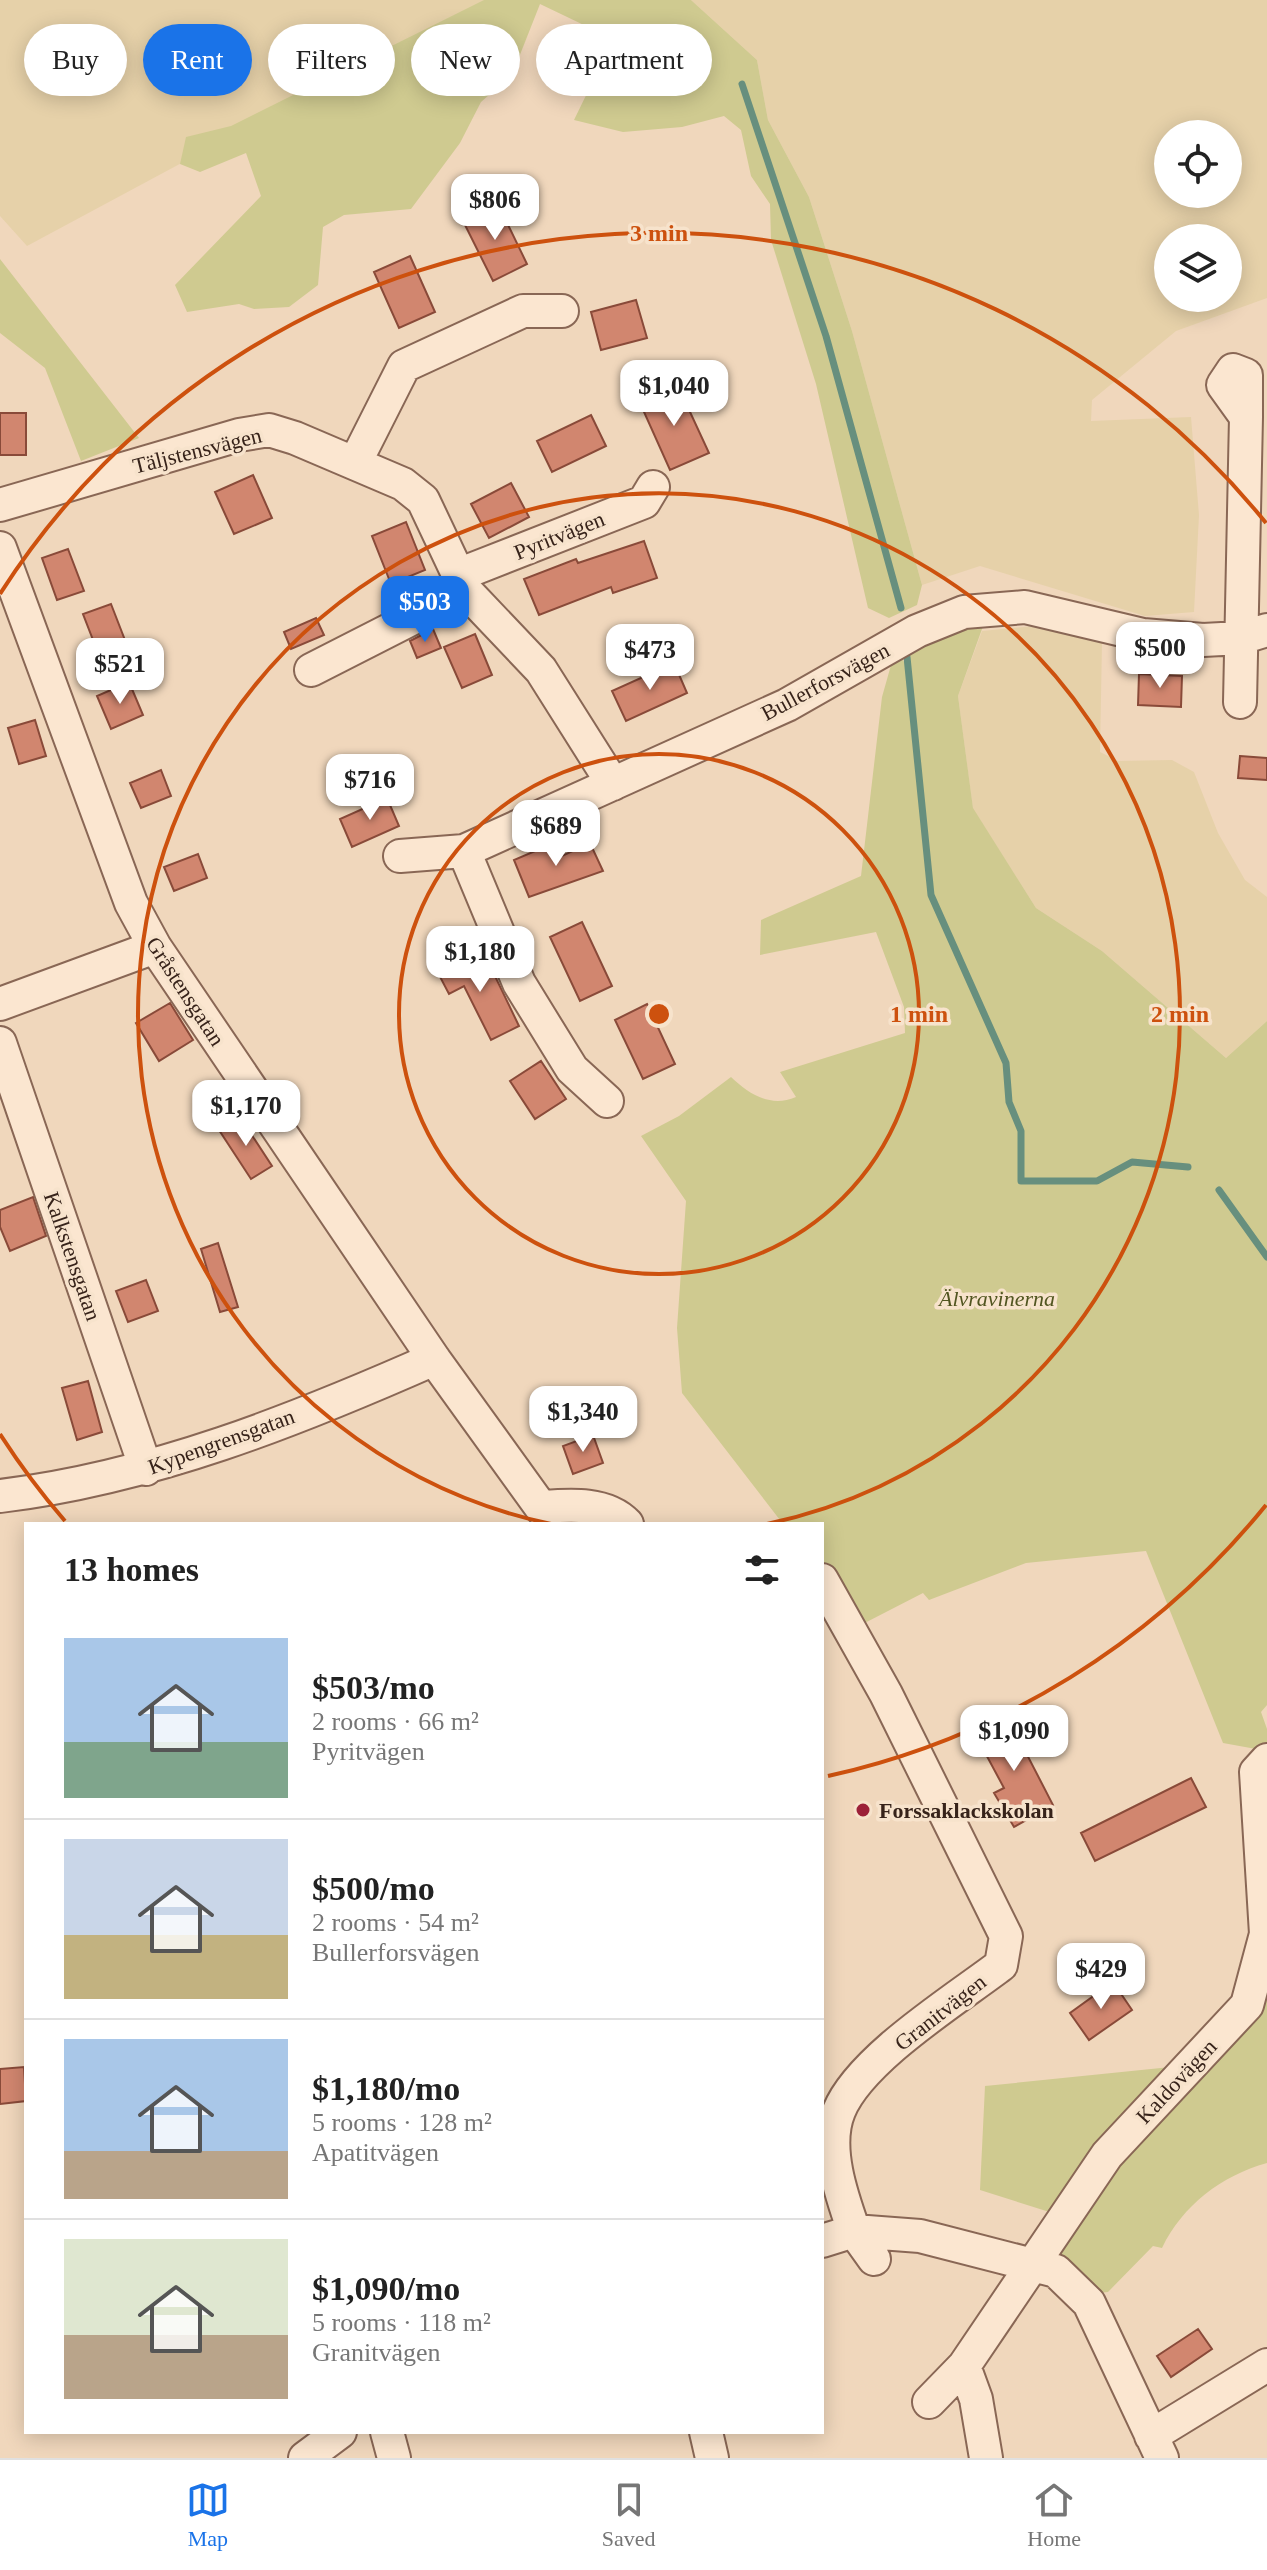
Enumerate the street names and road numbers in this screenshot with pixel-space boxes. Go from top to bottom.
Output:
street label: Täljstensvägen [130,422,264,479]
street label: Pyritvägen [510,506,608,565]
street label: Bullerforsvägen [757,637,894,726]
street label: Gråstensgatan [141,932,230,1050]
street label: Kalkstensgatan [39,1189,106,1324]
street label: Kypengrensgatan [145,1403,298,1480]
street label: Granitvägen [890,1969,991,2056]
street label: Kaldovägen [1131,2034,1222,2129]

